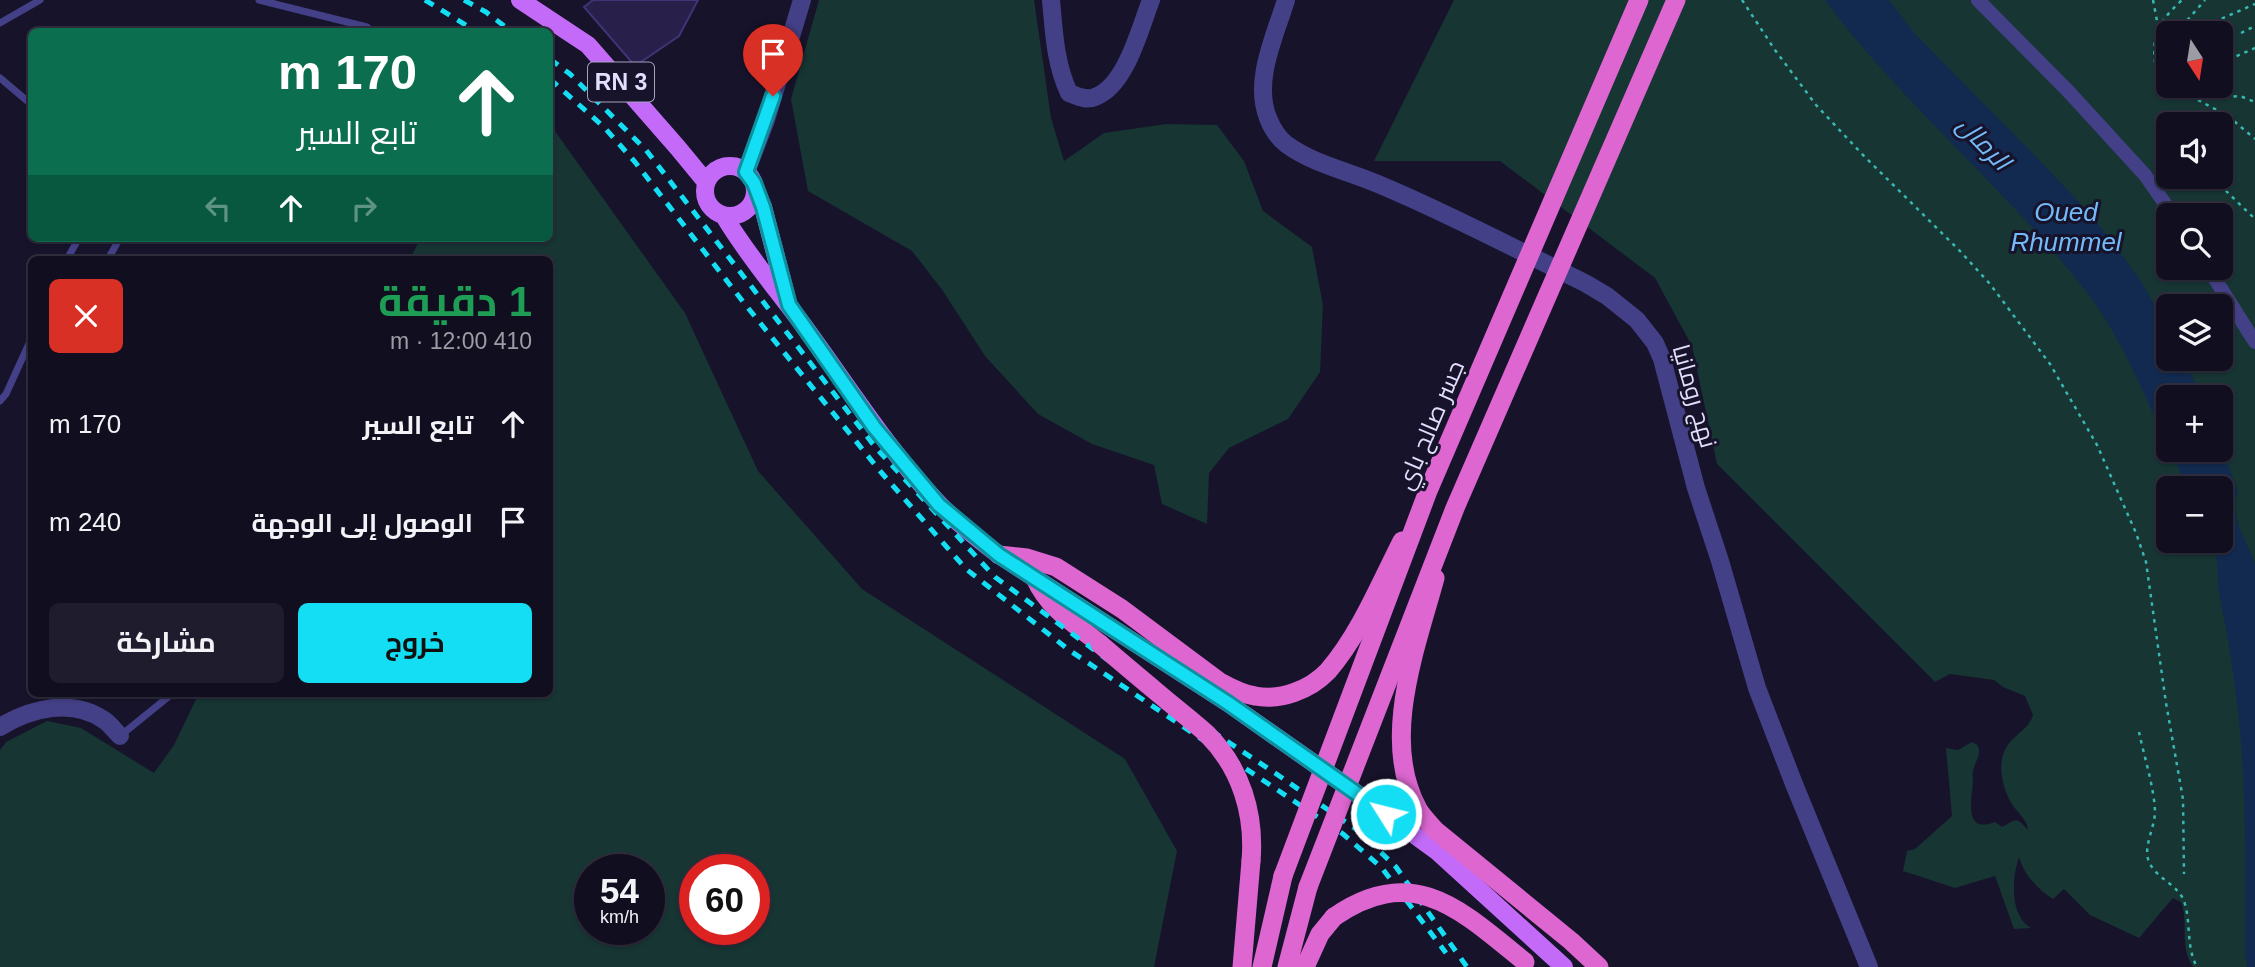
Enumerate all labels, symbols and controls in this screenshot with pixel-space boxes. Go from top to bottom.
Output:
north arrow [2156,21,2233,98]
map controls [2156,21,2233,553]
pin [743,24,803,96]
icon: arrive [754,35,792,73]
text: 170 m [278,45,417,99]
icon: ahead [441,56,532,147]
road number: RN 3 [588,62,654,102]
water label: الرمال [1950,110,2019,179]
button: sound [2156,112,2233,189]
text: تابع السير [297,115,417,151]
icon: left [199,189,237,227]
icon: ahead [272,189,310,227]
icon: right [345,189,383,227]
water label: Oued Rhummel [2010,197,2123,257]
button: search [2156,203,2233,280]
text: 1 دقيقة [378,278,532,325]
button: close [49,279,123,353]
button: layers [2156,294,2233,371]
text: 410 m · 12:00 [390,328,532,354]
street label: نهج رومانيا [1664,341,1723,452]
street label: جسر صالح باي [1391,356,1474,496]
button: + [2156,385,2233,462]
icon: ahead [494,405,532,443]
text: 170 m [49,409,121,439]
text: تابع السير [362,410,473,440]
button: − [2156,476,2233,553]
icon: arrive [494,503,532,541]
text: 240 m [49,507,121,537]
text: الوصول إلى الوجهة [251,508,473,538]
button: مشاركة [49,603,284,683]
button: خروج [298,603,532,683]
position arrow [1349,777,1423,851]
speed limit sign: 60 [679,854,770,945]
text: 54 [600,871,639,910]
text: km/h [600,907,639,927]

